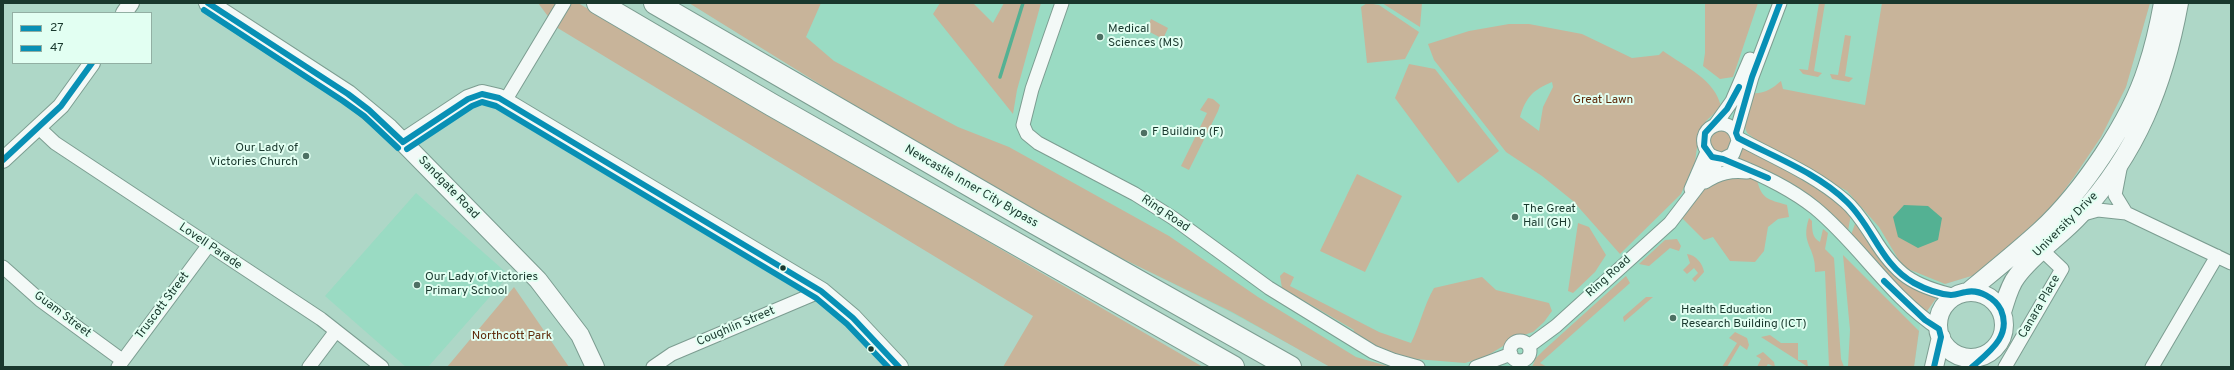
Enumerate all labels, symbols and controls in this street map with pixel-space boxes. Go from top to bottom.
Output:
legend [12,12,152,64]
text: 27 [50,20,64,36]
place label: Medical Sciences (MS) [1108,23,1183,51]
marker: Medical Sciences (MS) [1095,32,1105,42]
text: 47 [50,40,64,56]
park label: Great Lawn [1573,94,1633,108]
place label: F Building (F) [1152,126,1224,140]
marker: F Building (F) [1139,128,1149,138]
place label: Our Lady of Victories Church [209,142,298,170]
street label: Newcastle Inner City Bypass [902,143,1040,231]
marker: Our Lady of Victories Church [301,151,311,161]
street label: Sandgate Road [414,154,482,222]
street label: University Drive [2031,190,2101,260]
street label: Ring Road [1138,193,1192,235]
place label: The Great Hall (GH) [1523,203,1576,231]
marker: The Great Hall (GH) [1510,212,1520,222]
street label: Lovell Parade [176,221,244,273]
street label: Ring Road [1584,253,1634,301]
unlabelled marker [778,263,788,273]
street label: Truscott Street [133,270,193,342]
place label: Our Lady of Victories Primary School [425,271,538,299]
street label: Canara Place [2016,273,2064,341]
marker: Our Lady of Victories Primary School [412,280,422,290]
street label: Guam Street [31,289,93,341]
street label: Coughlin Street [695,304,777,350]
place label: Health Education Research Building (ICT) [1681,304,1807,332]
marker: Health Education Research Building (ICT) [1668,313,1678,323]
park label: Northcott Park [472,330,552,344]
unlabelled marker [866,344,876,354]

